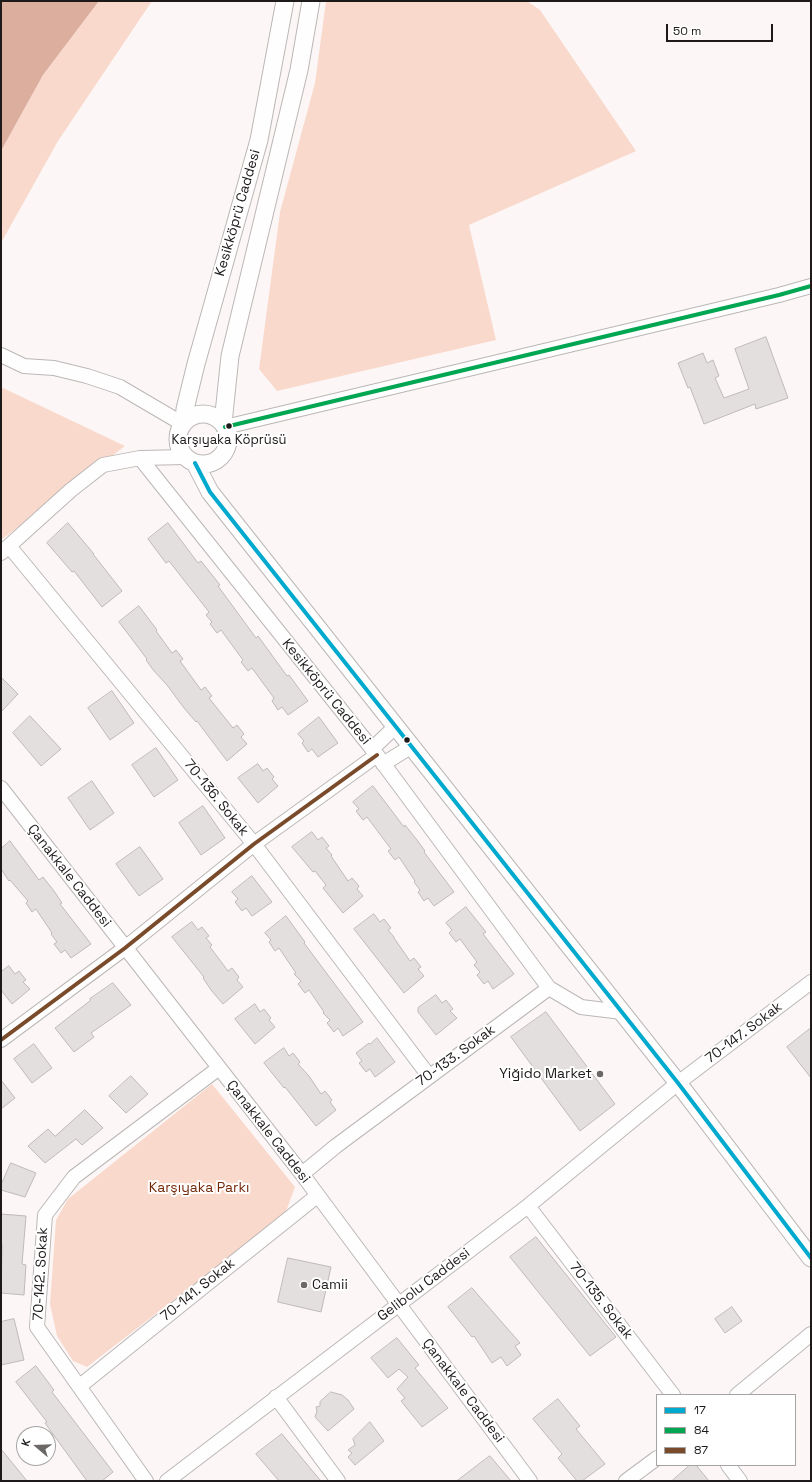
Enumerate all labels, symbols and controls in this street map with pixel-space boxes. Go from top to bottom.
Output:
scale bar [668,16,775,42]
text: 50 m [673,23,701,39]
street label: Kesikköprü Caddesi [212,148,264,278]
marker: Karşıyaka Köprüsü [224,421,234,431]
place label: Karşıyaka Köprüsü [171,432,287,448]
street label: Kesikköprü Caddesi [278,636,374,748]
unlabelled marker [402,735,412,745]
street label: 70-136. Sokak [180,756,252,840]
street label: Çanakkale Caddesi [24,821,114,931]
street label: 70-147. Sokak [702,999,786,1067]
street label: 70-133. Sokak [413,1022,499,1090]
place label: Yiğido Market [499,1066,592,1082]
marker: Yiğido Market [595,1069,605,1079]
street label: Çanakkale Caddesi [223,1077,313,1187]
park label: Karşıyaka Parkı [149,1180,249,1196]
street label: 70-142. Sokak [30,1227,52,1321]
street label: Gelibolu Caddesi [374,1245,474,1325]
street label: 70-141. Sokak [158,1255,238,1325]
street label: 70-135. Sokak [566,1259,636,1343]
place label: Camii [312,1277,348,1293]
marker: Camii [299,1280,309,1290]
street label: Çanakkale Caddesi [418,1336,508,1446]
legend [656,1394,796,1466]
text: 17 [694,1402,706,1418]
text: 84 [694,1422,709,1438]
north arrow [16,1426,56,1466]
text: K [18,1437,33,1448]
text: 87 [694,1442,708,1458]

